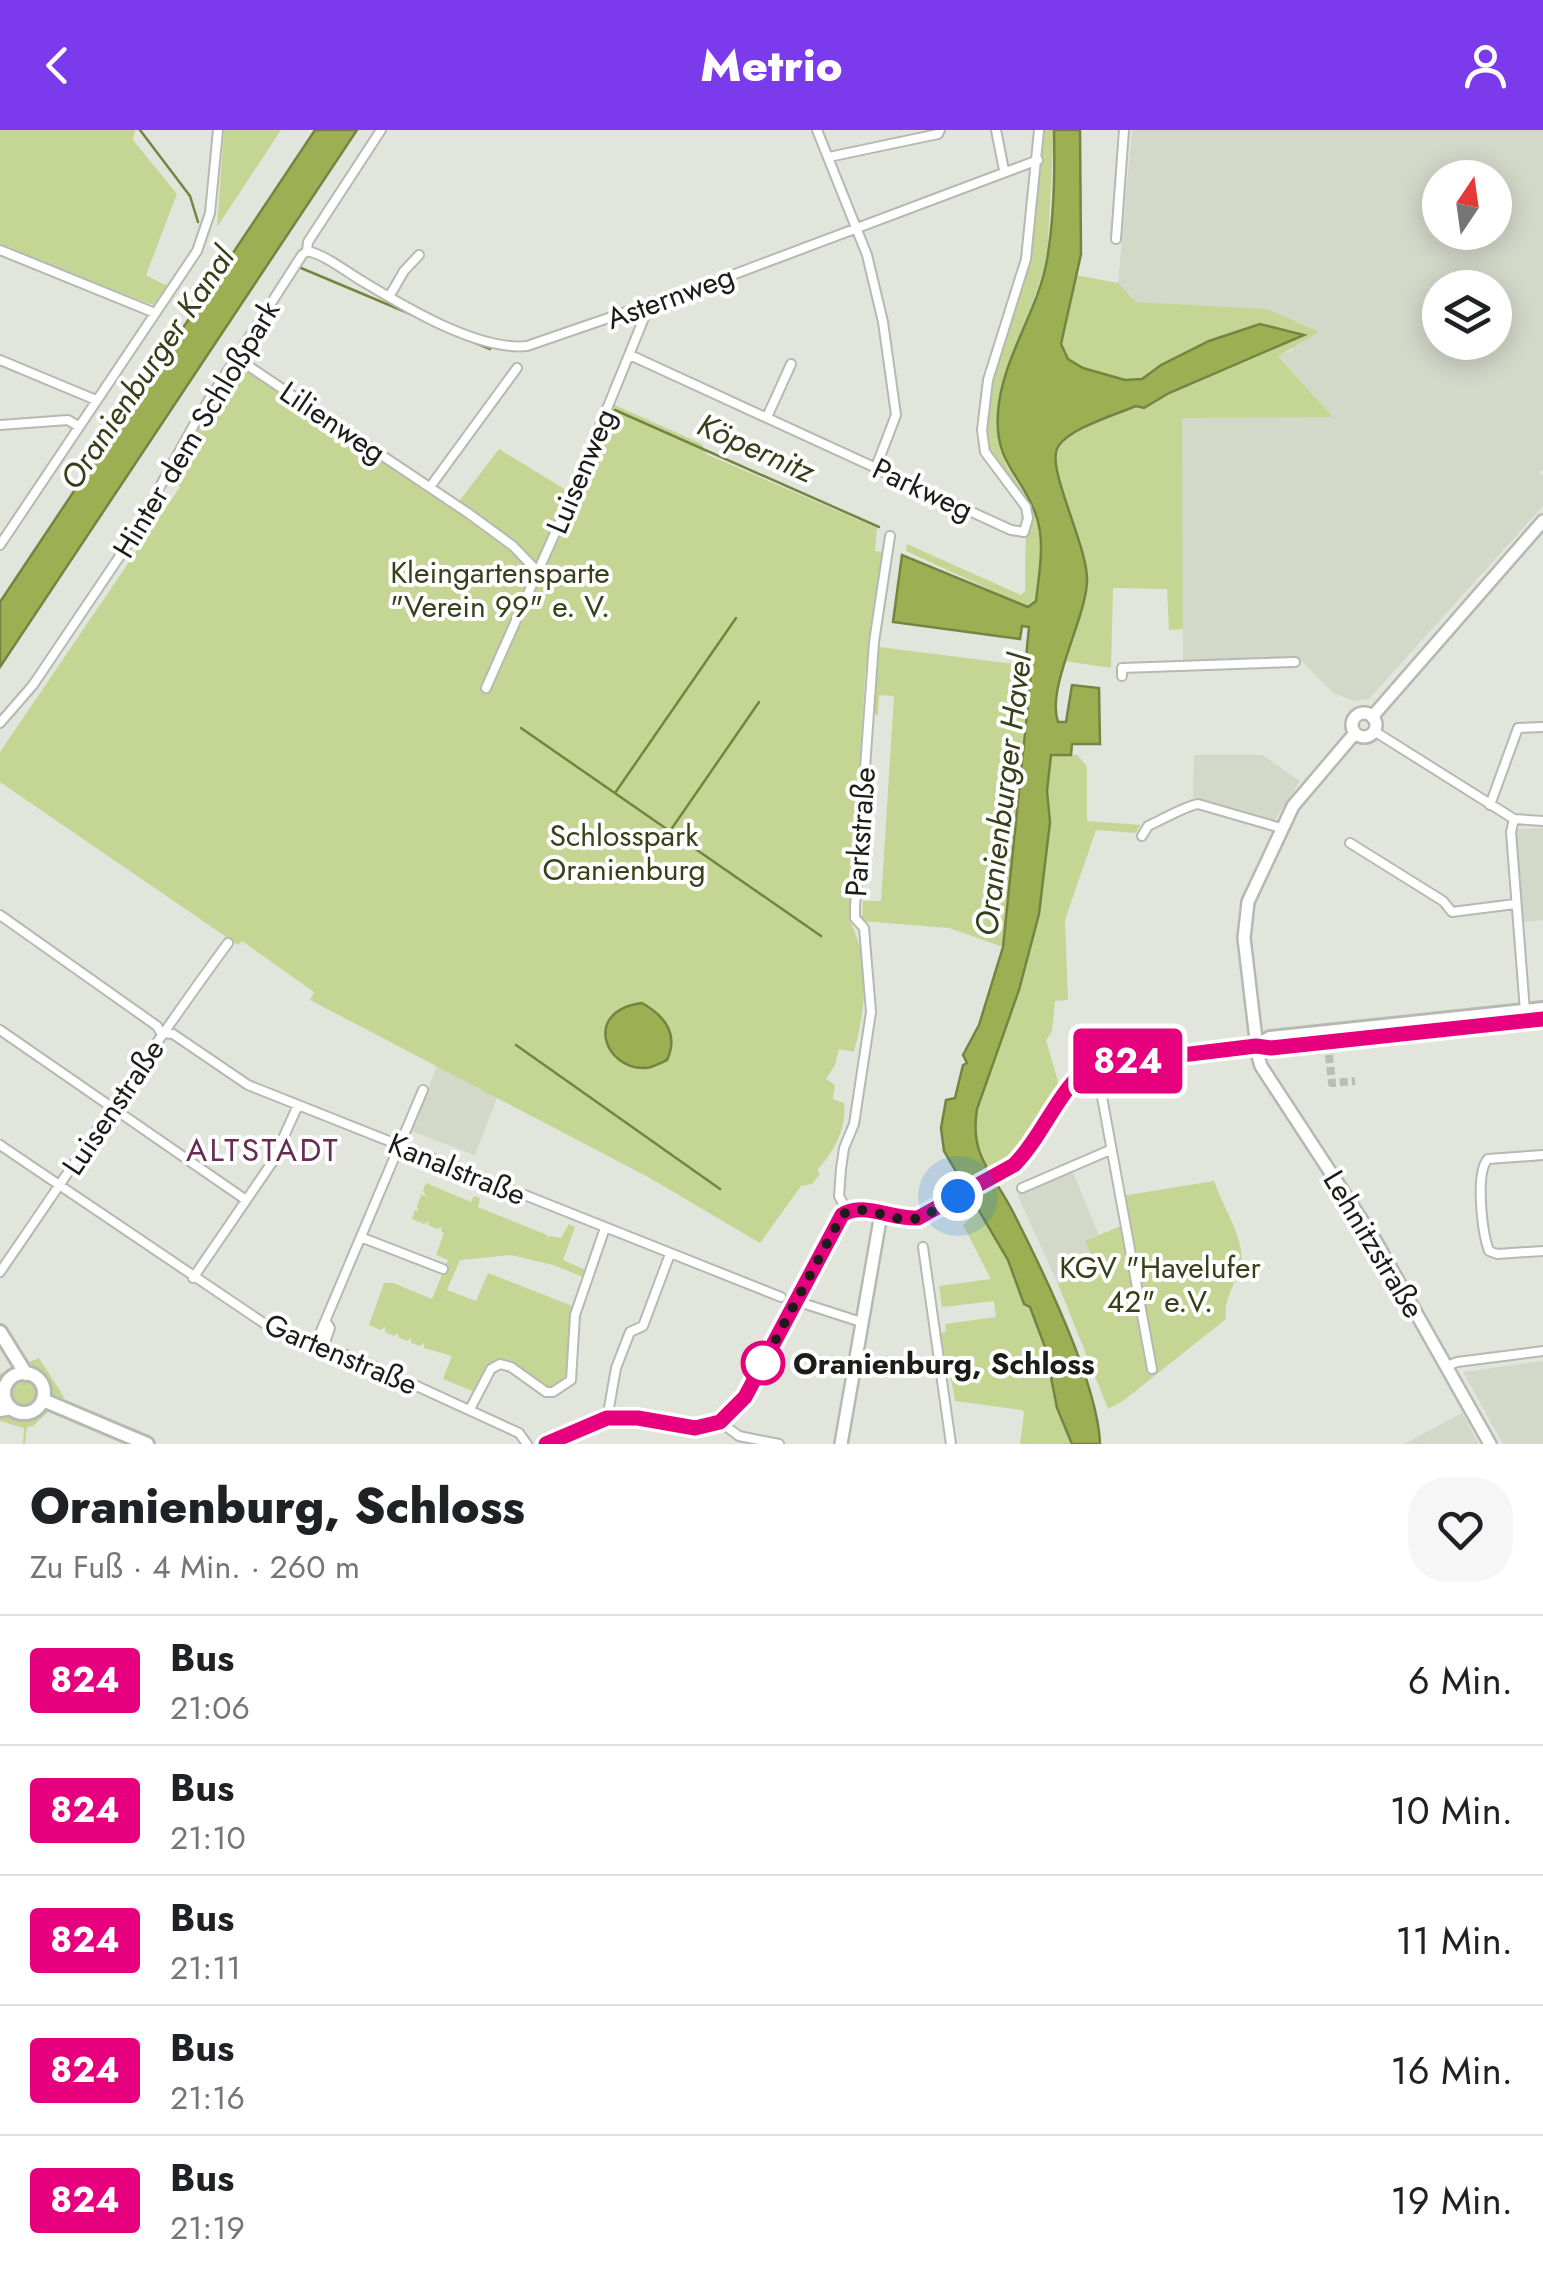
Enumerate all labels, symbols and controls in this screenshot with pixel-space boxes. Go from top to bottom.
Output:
text: Metrio [700,33,843,98]
icon: back [30,38,85,93]
icon: person [1458,38,1513,93]
north arrow [1422,160,1512,250]
map controls [1422,160,1512,360]
water label: Oranienburger Kanal [49,236,247,499]
street label: Asternweg [600,254,740,340]
button: layers [1422,270,1512,360]
street label: Hinter dem Schloßpark [102,291,290,566]
street label: Lilienweg [271,371,395,473]
street label: Luisenweg [535,402,627,540]
water label: Köpernitz [690,402,824,495]
street label: Parkweg [866,447,980,531]
park label: Kleingartensparte "Verein 99" e. V. [390,551,610,628]
water label: Oranienburger Havel [963,650,1043,939]
street label: Parkstraße [834,766,886,898]
park label: Schlosspark Oranienburg [543,814,705,891]
line badge: 824 [1070,1028,1186,1094]
street label: Luisenstraße [52,1030,174,1184]
text: 824 [1093,1036,1163,1086]
street label: Kanalstraße [382,1122,532,1216]
district label: ALTSTADT [186,1127,340,1173]
street label: Lehnitzstraße [1313,1162,1435,1326]
your location [933,1171,983,1221]
park label: KGV "Havelufer 42" e.V. [1059,1246,1261,1323]
street label: Gartenstraße [258,1302,424,1406]
marker: Oranienburg, Schloss [742,1342,784,1384]
place label: Oranienburg, Schloss [793,1342,1095,1385]
text: Oranienburg, Schloss [30,1472,525,1541]
button: heart [1408,1477,1513,1582]
text: Zu Fuß · 4 Min. · 260 m [30,1544,360,1590]
text: Bus [170,1630,234,1685]
text: 6 Min. [1408,1653,1513,1708]
text: 824 [50,1655,120,1705]
text: 21:06 [170,1685,250,1731]
text: Bus [170,1760,234,1815]
text: 10 Min. [1390,1783,1513,1838]
text: 824 [50,1785,120,1835]
text: 21:10 [170,1815,246,1861]
text: Bus [170,1890,234,1945]
text: 11 Min. [1395,1913,1513,1968]
text: 824 [50,1915,120,1965]
text: 21:11 [170,1945,241,1991]
text: Bus [170,2020,234,2075]
text: 16 Min. [1391,2043,1513,2098]
text: 824 [50,2045,120,2095]
text: 21:16 [170,2075,245,2121]
text: Bus [170,2150,234,2205]
text: 19 Min. [1391,2173,1513,2228]
text: 824 [50,2175,120,2225]
text: 21:19 [170,2205,245,2251]

